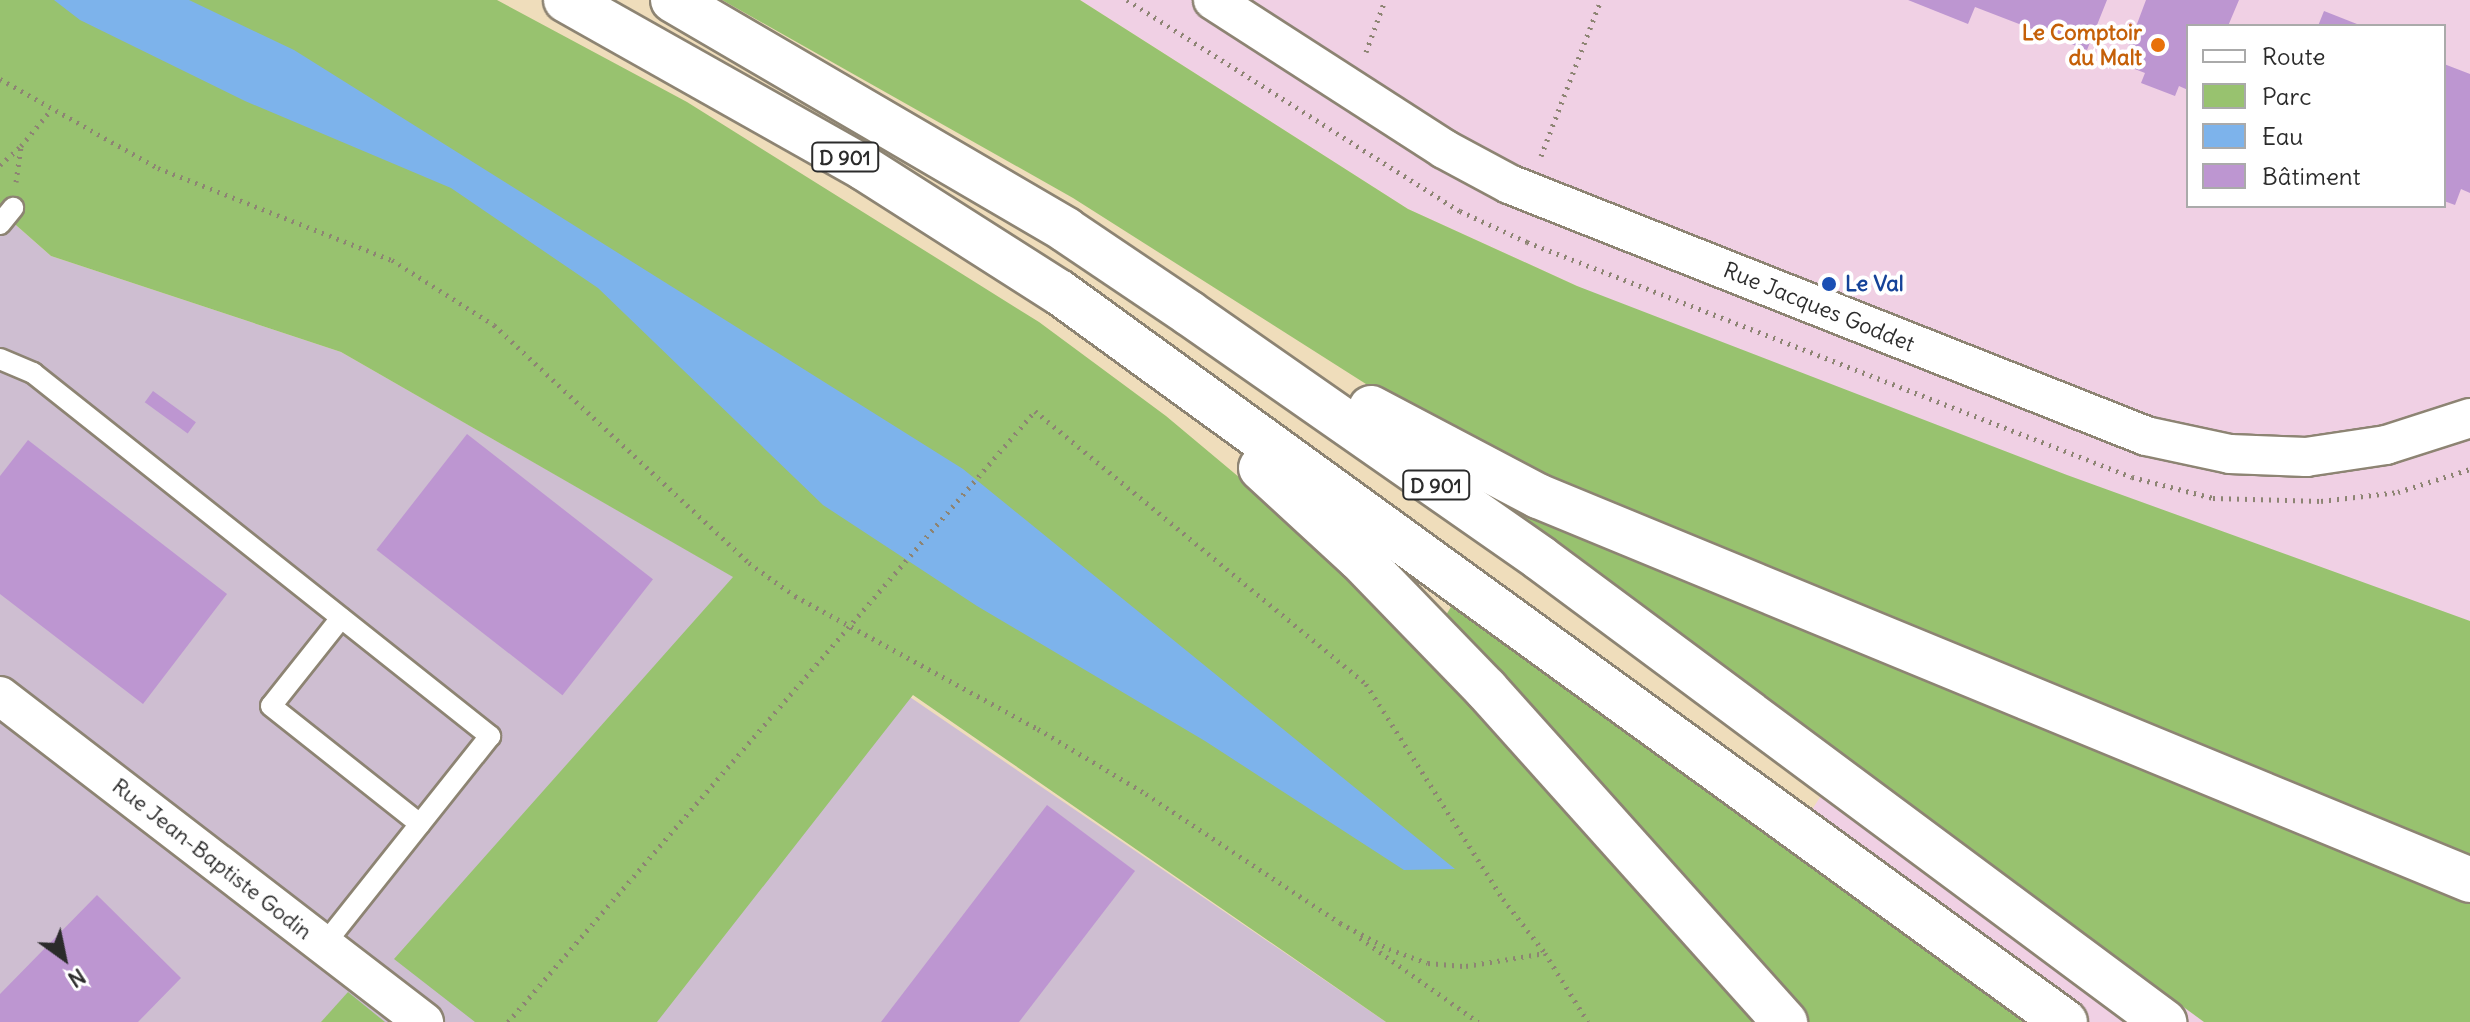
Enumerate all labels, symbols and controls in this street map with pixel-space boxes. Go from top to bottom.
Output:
place label: Le Comptoir du Malt [2022,19,2142,70]
legend [2186,24,2446,208]
marker: Le Comptoir du Malt [2149,36,2167,54]
text: Route [2262,41,2325,71]
text: Parc [2262,81,2311,111]
text: Eau [2262,121,2303,151]
road number: D 901 [811,141,879,173]
text: Bâtiment [2262,161,2361,191]
street label: Rue Jacques Goddet [1720,257,1918,357]
place label: Le Val [1845,271,1904,297]
marker: Le Val [1820,275,1838,293]
road number: D 901 [1402,469,1470,501]
street label: Rue Jean-Baptiste Godin [107,773,317,945]
north arrow [24,918,104,998]
text: N [63,962,91,994]

